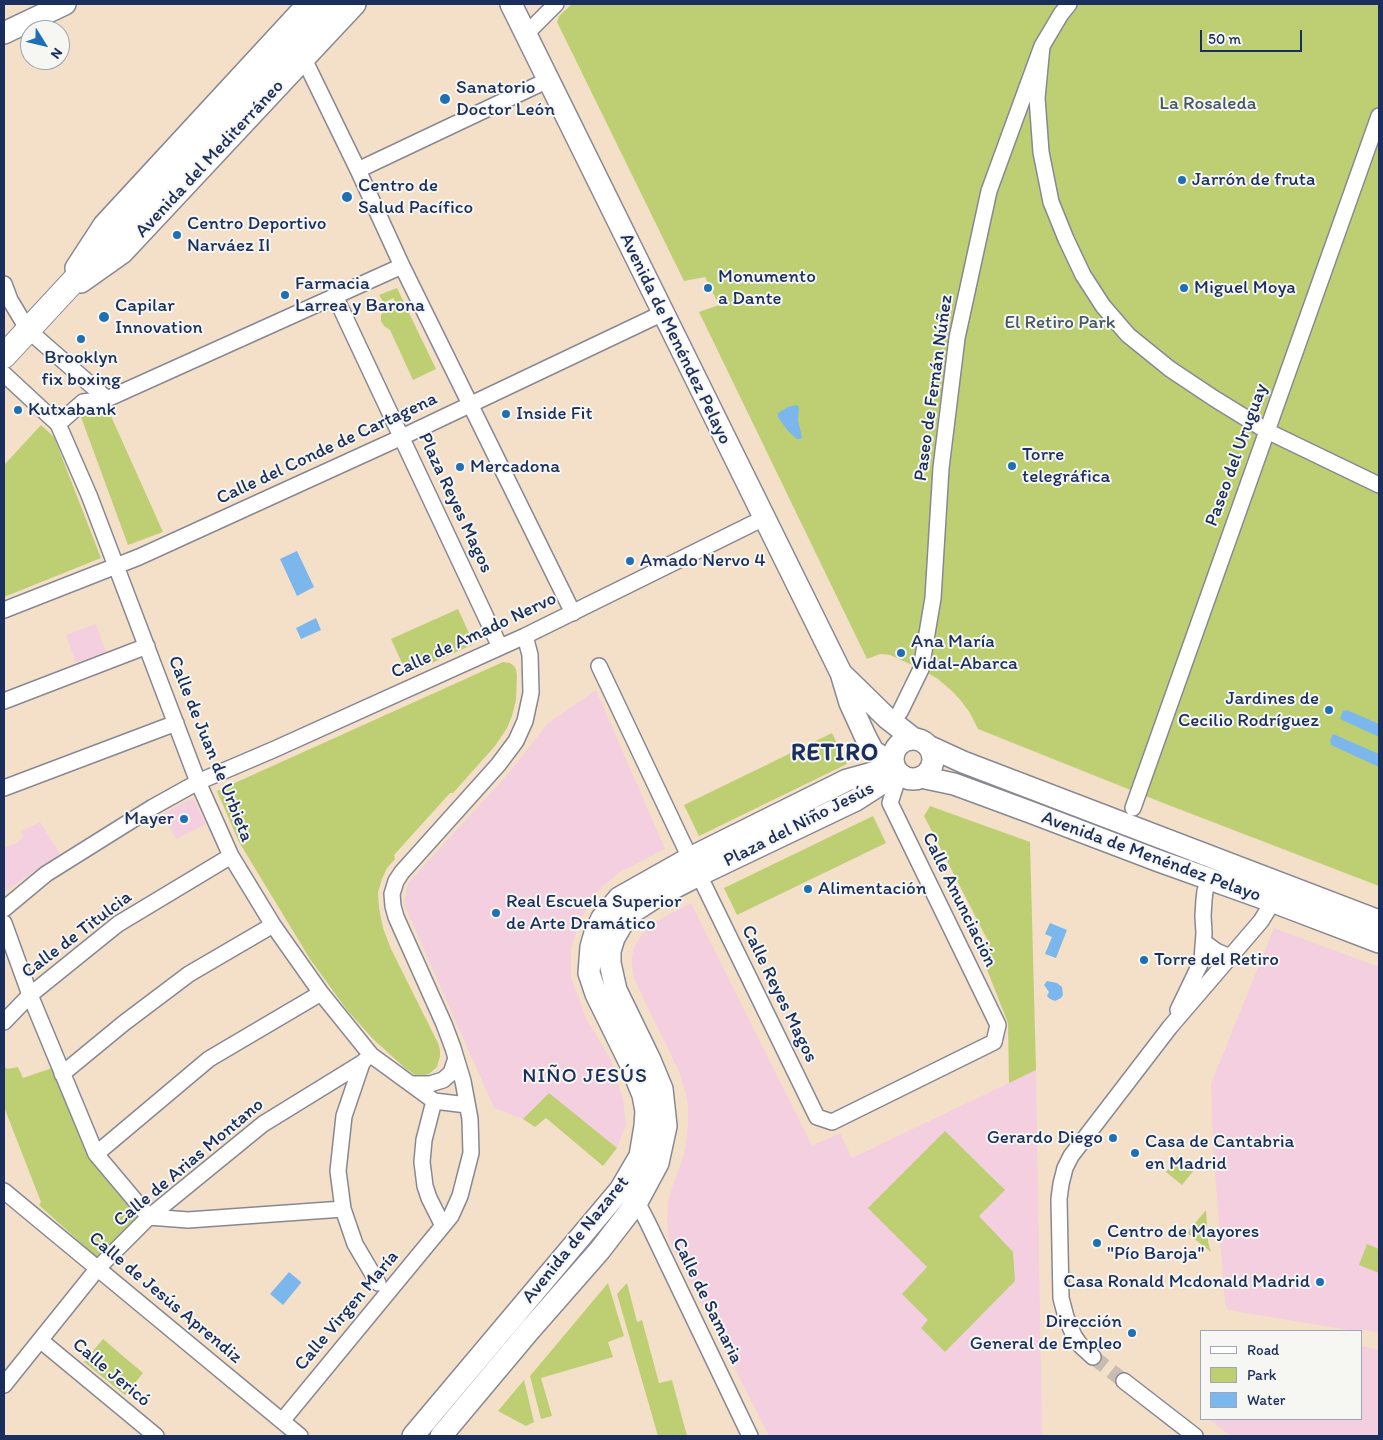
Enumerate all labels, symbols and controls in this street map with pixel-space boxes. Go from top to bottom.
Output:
north arrow [20,20,70,70]
scale bar [1203,20,1306,52]
text: 50 m [1208,30,1241,48]
text: N [47,45,66,62]
street label: Avenida del Mediterráneo [131,75,289,243]
place label: Sanatorio Doctor León [456,77,555,121]
marker: Sanatorio Doctor León [438,92,452,106]
park label: La Rosaleda [1159,93,1257,115]
place label: Jarrón de fruta [1192,169,1315,191]
marker: Jarrón de fruta [1176,174,1188,186]
place label: Centro de Salud Pacífico [358,175,473,219]
marker: Centro de Salud Pacífico [340,190,354,204]
place label: Centro Deportivo Narváez II [187,213,326,257]
marker: Centro Deportivo Narváez II [171,229,183,241]
street label: Avenida de Menéndez Pelayo [614,230,736,448]
place label: Monumento a Dante [718,266,816,310]
place label: Farmacia Larrea y Barona [295,273,425,317]
place label: Miguel Moya [1194,277,1296,299]
marker: Monumento a Dante [702,282,714,294]
marker: Miguel Moya [1178,282,1190,294]
marker: Farmacia Larrea y Barona [279,289,291,301]
street label: Paseo de Fernán Núñez [910,293,958,483]
place label: Capilar Innovation [115,295,203,339]
marker: Capilar Innovation [97,310,111,324]
park label: El Retiro Park [1004,312,1116,334]
marker: Brooklyn fix boxing [75,333,87,345]
place label: Brooklyn fix boxing [41,347,121,391]
street label: Paseo del Uruguay [1201,381,1273,529]
street label: Calle del Conde de Cartagena [213,388,441,510]
place label: Kutxabank [28,399,116,421]
place label: Inside Fit [516,403,593,425]
marker: Kutxabank [12,404,24,416]
marker: Inside Fit [500,408,512,420]
street label: Plaza Reyes Magos [413,429,497,577]
place label: Torre telegráfica [1022,444,1110,488]
place label: Mercadona [470,456,560,478]
marker: Torre telegráfica [1006,460,1018,472]
marker: Mercadona [454,461,466,473]
place label: Amado Nervo 4 [640,550,766,572]
marker: Amado Nervo 4 [624,555,636,567]
street label: Calle de Amado Nervo [388,588,560,684]
place label: Ana María Vidal-Abarca [911,631,1018,675]
marker: Ana María Vidal-Abarca [895,647,907,659]
street label: Calle de Juan de Urbieta [162,653,258,845]
place label: Jardines de Cecilio Rodríguez [1178,688,1319,732]
marker: Jardines de Cecilio Rodríguez [1323,704,1335,716]
district label: RETIRO [791,740,879,768]
street label: Plaza del Niño Jesús [720,777,878,873]
street label: Avenida de Menéndez Pelayo [1038,807,1264,907]
place label: Mayer [124,808,174,830]
marker: Mayer [178,813,190,825]
street label: Calle Anunciación [917,829,1001,971]
place label: Alimentación [818,878,927,900]
marker: Alimentación [802,883,814,895]
street label: Calle de Titulcia [17,886,137,984]
place label: Real Escuela Superior de Arte Dramático [506,891,682,935]
marker: Real Escuela Superior de Arte Dramático [490,907,502,919]
street label: Calle Reyes Magos [736,922,822,1066]
place label: Torre del Retiro [1154,949,1279,971]
marker: Torre del Retiro [1138,954,1150,966]
district label: NIÑO JESÚS [521,1064,649,1090]
street label: Calle de Arias Montano [109,1094,269,1232]
place label: Gerardo Diego [987,1127,1103,1149]
place label: Casa de Cantabria en Madrid [1145,1131,1294,1175]
marker: Gerardo Diego [1107,1132,1119,1144]
marker: Casa de Cantabria en Madrid [1129,1147,1141,1159]
street label: Avenida de Nazaret [518,1172,634,1308]
place label: Centro de Mayores "Pío Baroja" [1107,1221,1259,1265]
street label: Calle de Jesús Aprendiz [84,1227,246,1369]
street label: Calle de Samaria [667,1234,747,1368]
marker: Centro de Mayores "Pío Baroja" [1091,1237,1103,1249]
street label: Calle Virgen María [290,1246,404,1376]
place label: Casa Ronald Mcdonald Madrid [1063,1271,1310,1293]
marker: Casa Ronald Mcdonald Madrid [1314,1276,1326,1288]
place label: Dirección General de Empleo [970,1311,1122,1355]
marker: Dirección General de Empleo [1126,1327,1138,1339]
legend [1200,1330,1363,1420]
street label: Calle Jericó [67,1334,155,1412]
text: Road [1247,1341,1279,1359]
text: Park [1247,1366,1277,1384]
text: Water [1247,1391,1285,1409]

